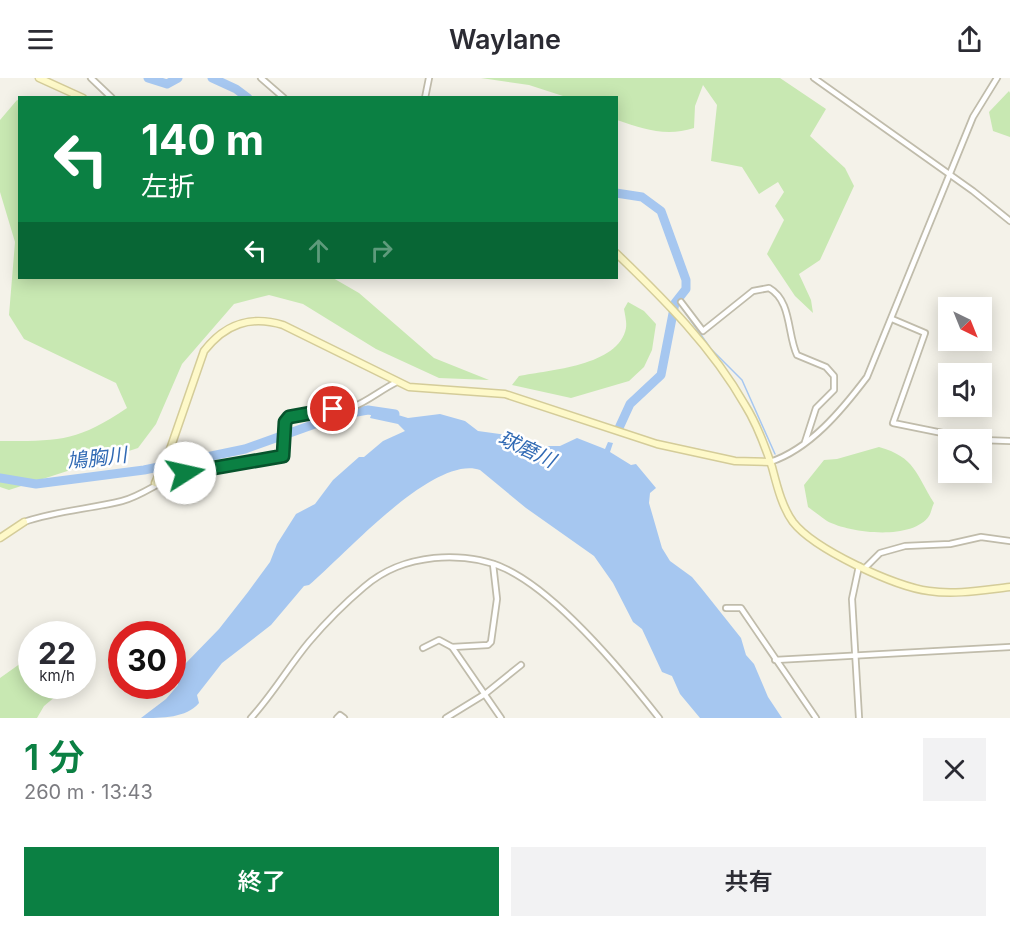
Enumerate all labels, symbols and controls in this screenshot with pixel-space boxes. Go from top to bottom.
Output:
icon: menu [24,23,57,56]
text: Waylane [449,23,561,56]
icon: share [953,23,986,56]
text: 140 m [141,114,264,165]
icon: left [42,120,120,198]
text: 左折 [141,170,195,203]
icon: left [239,234,272,267]
icon: ahead [302,234,335,267]
icon: right [365,234,398,267]
north arrow [938,297,992,351]
map controls [938,297,992,483]
button: sound [938,363,992,417]
pin [307,383,358,434]
icon: arrive [316,392,349,425]
water label: 球磨川 [495,425,561,473]
button: search [938,429,992,483]
position arrow [153,441,217,505]
water label: 鳩胸川 [66,442,130,474]
speed limit sign: 30 [108,621,186,699]
text: 22 [38,635,76,671]
text: km/h [39,666,75,685]
text: 1 分 [24,735,84,779]
button: close [923,738,986,801]
text: 260 m · 13:43 [24,780,153,804]
button: 終了 [24,847,499,916]
button: 共有 [511,847,986,916]

